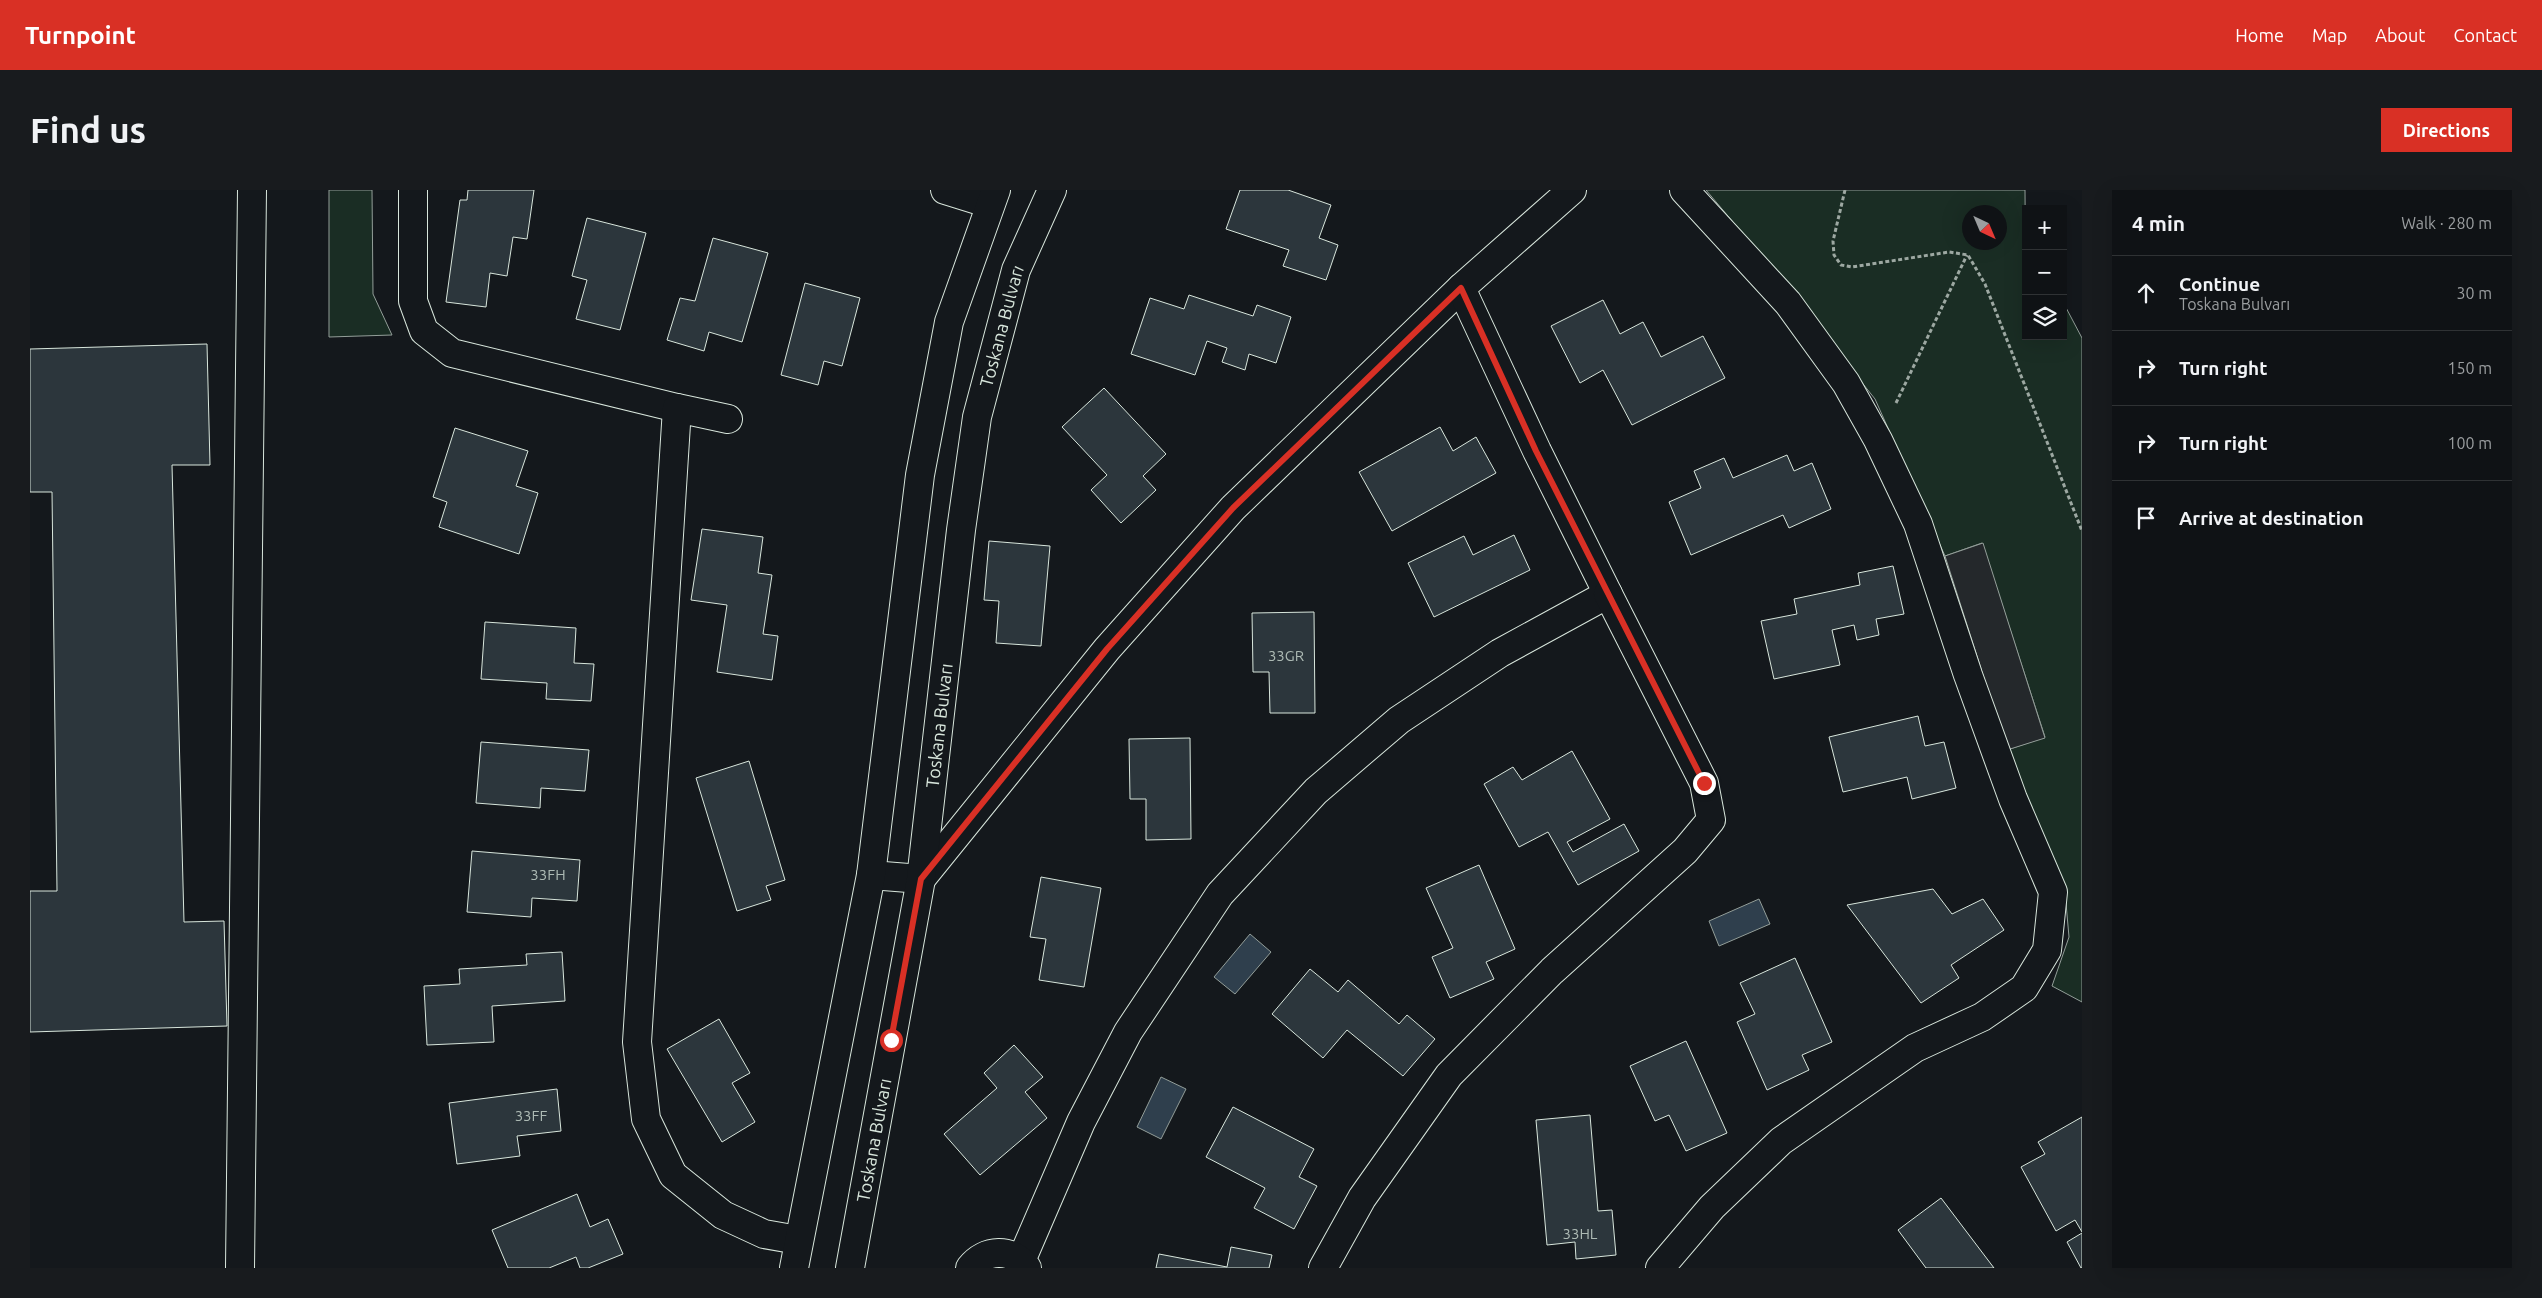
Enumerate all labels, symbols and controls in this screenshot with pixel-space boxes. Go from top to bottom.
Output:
text: Turnpoint [25,22,136,49]
text: Home [2235,25,2284,45]
text: Map [2312,25,2347,45]
text: About [2375,25,2425,45]
text: Contact [2453,25,2517,45]
button: Directions [2381,108,2512,152]
text: Find us [30,110,146,150]
north arrow [1962,205,2007,250]
map controls [2022,205,2067,340]
button: + [2022,205,2067,250]
text: 4 min [2132,211,2185,235]
text: Walk · 280 m [2401,214,2492,232]
button: − [2022,250,2067,295]
street label: Toskana Bulvarı [975,262,1027,389]
text: Continue [2179,273,2260,295]
icon: ahead [2132,279,2160,307]
text: 30 m [2456,284,2492,302]
button: layers [2022,295,2067,340]
text: Toskana Bulvarı [2179,295,2290,313]
icon: right [2132,354,2160,382]
text: Turn right [2179,357,2267,379]
text: 150 m [2447,359,2492,377]
icon: right [2132,429,2160,457]
text: Turn right [2179,432,2267,454]
text: 100 m [2447,434,2492,452]
icon: arrive [2132,504,2160,532]
text: Arrive at destination [2179,507,2364,529]
house number: 33GR [1268,647,1304,664]
street label: Toskana Bulvarı [922,662,956,789]
route end [1693,772,1716,795]
house number: 33FH [530,866,566,883]
route start [880,1029,903,1052]
street label: Toskana Bulvarı [852,1077,894,1203]
house number: 33FF [515,1107,547,1124]
house number: 33HL [1562,1225,1598,1242]

